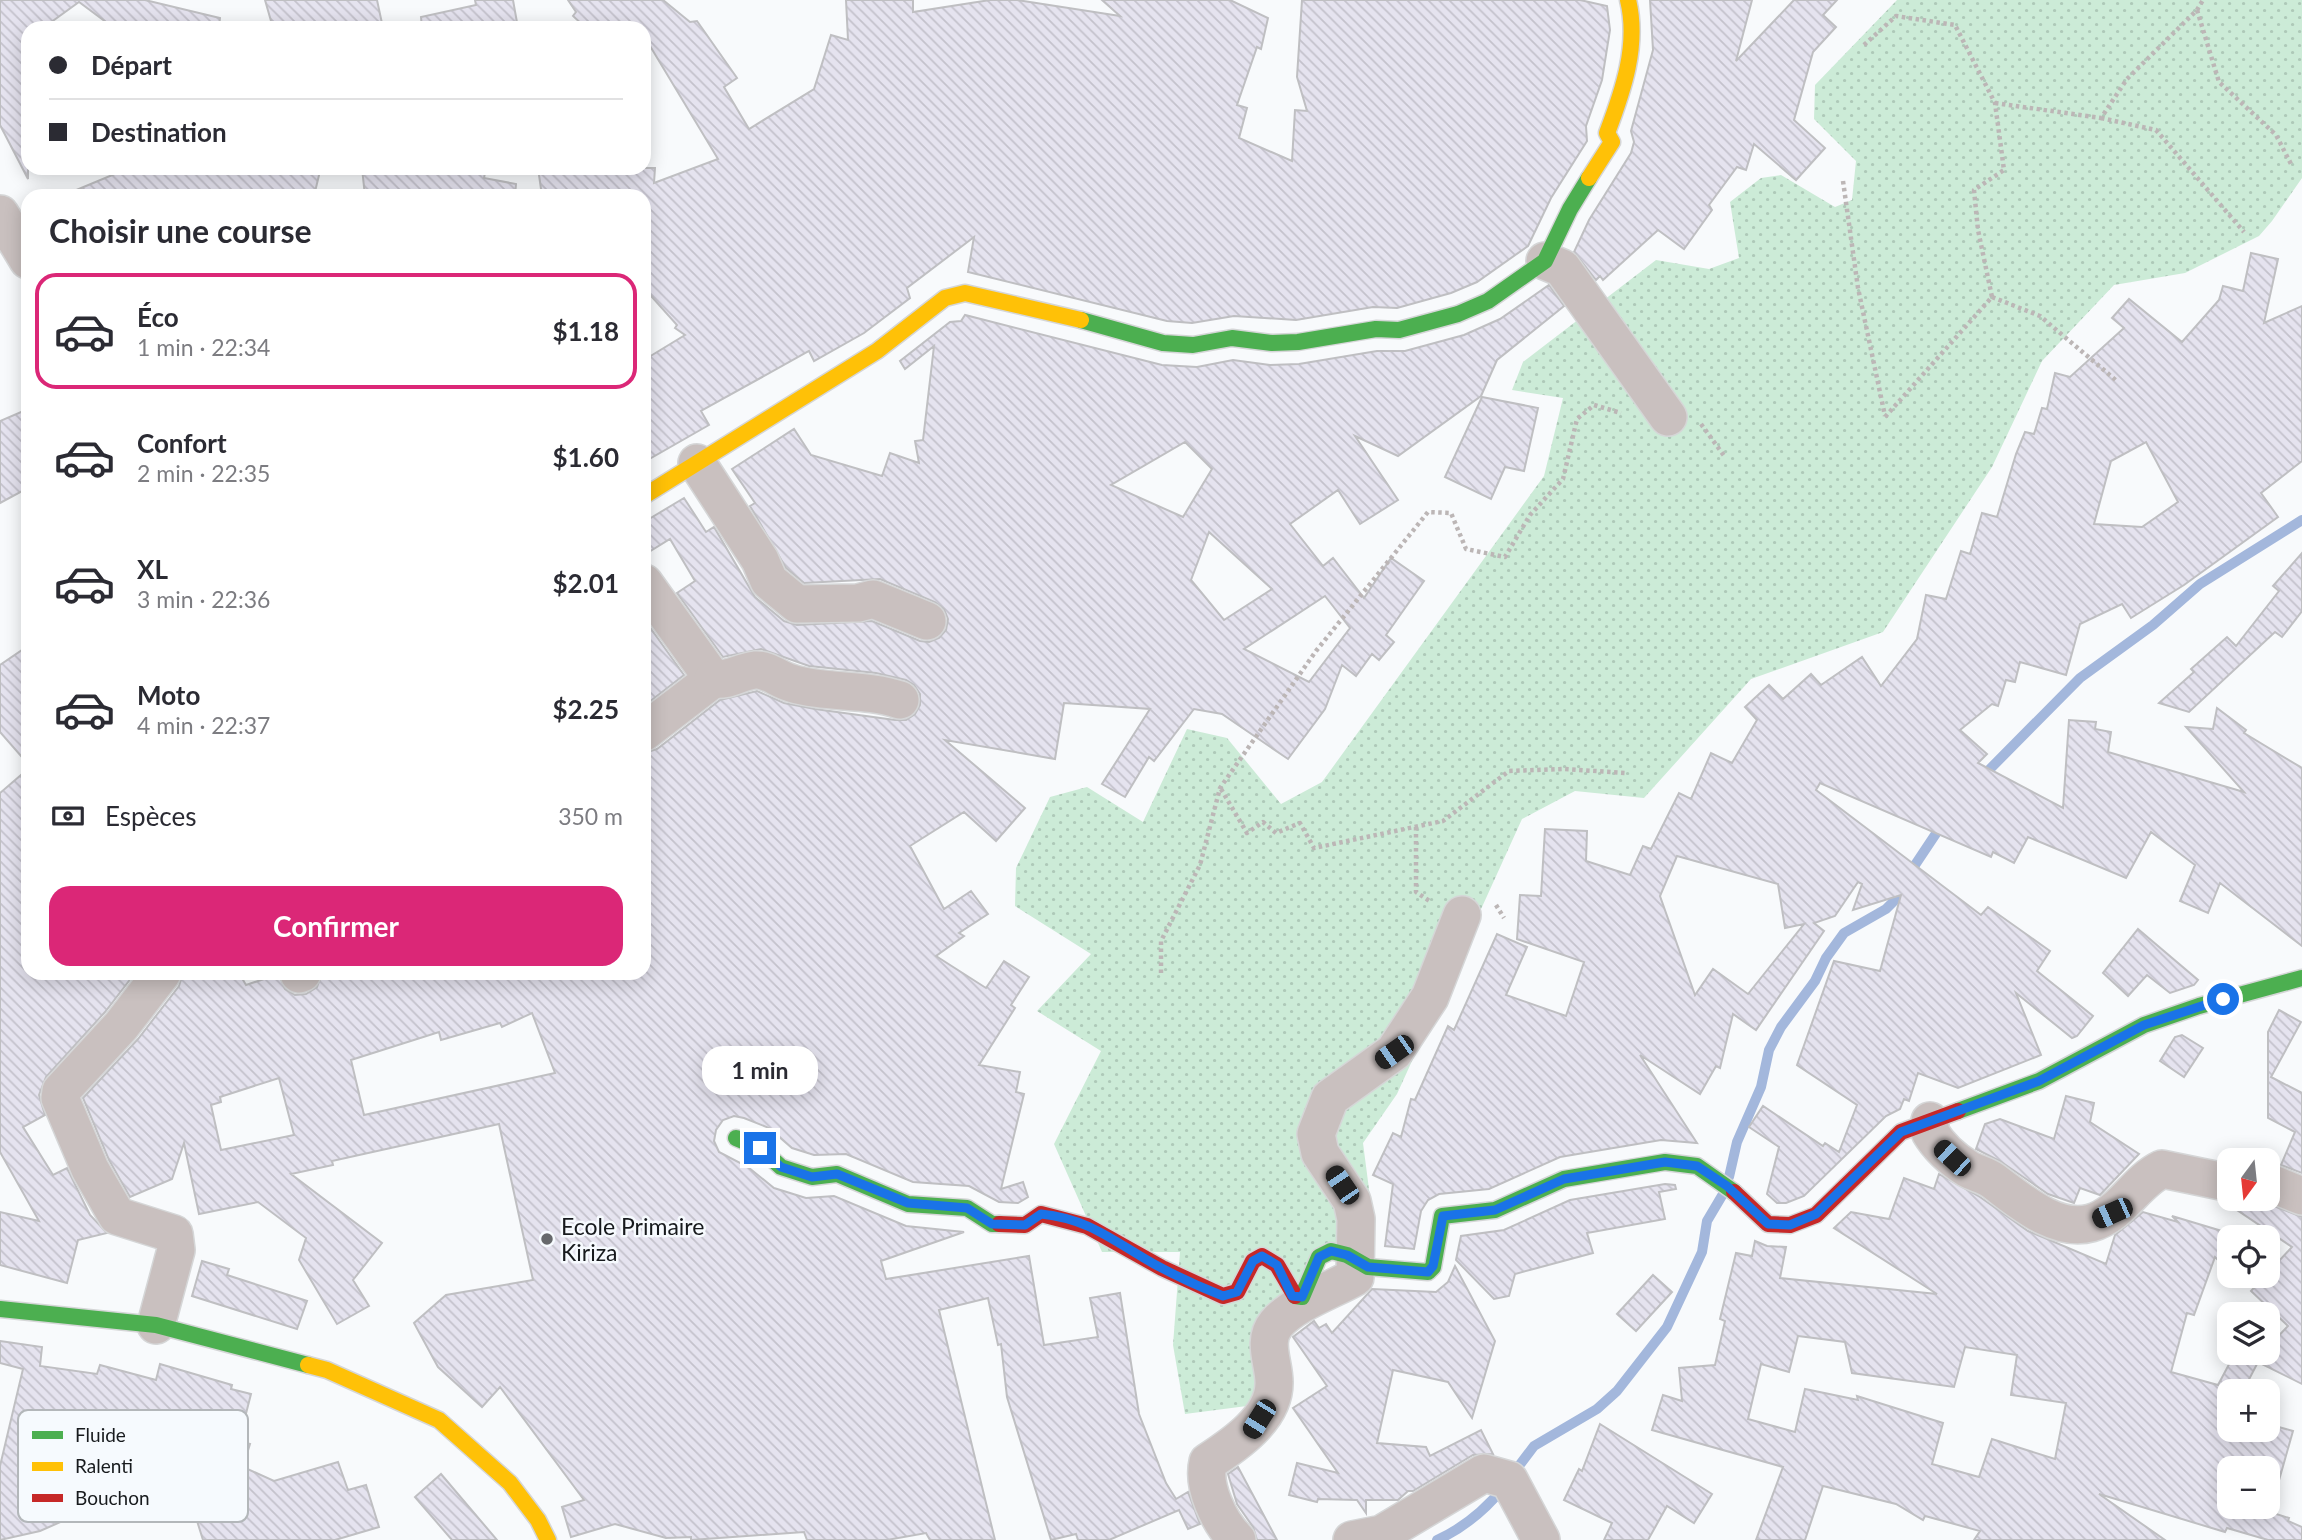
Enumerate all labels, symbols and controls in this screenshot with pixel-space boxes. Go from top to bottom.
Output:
text: Départ [91,49,172,81]
text: Destination [91,116,227,148]
text: Choisir une course [49,211,312,250]
icon: car [53,300,116,363]
text: Éco [137,301,179,333]
text: $1.18 [553,315,619,347]
text: 1 min · 22:34 [137,333,270,361]
icon: car [53,426,116,489]
text: Confort [137,427,227,459]
text: $1.60 [553,441,619,473]
text: 2 min · 22:35 [137,459,270,487]
icon: car [53,552,116,615]
text: XL [137,553,168,585]
text: $2.01 [553,567,619,599]
text: 3 min · 22:36 [137,585,270,613]
icon: car [53,678,116,741]
text: Moto [137,679,200,711]
text: $2.25 [553,693,619,725]
text: 4 min · 22:37 [137,711,270,739]
icon: cash [49,797,87,835]
text: Espèces [105,800,197,832]
text: 350 m [558,802,623,830]
button: Confirmer [49,886,623,966]
route start [2207,983,2239,1015]
car [1371,1031,1418,1073]
callout: 1 min [702,1046,818,1096]
text: 1 min [731,1056,789,1084]
route end [744,1132,776,1164]
car [1930,1136,1975,1180]
north arrow [2217,1148,2280,1211]
map controls [2217,1148,2280,1519]
car [1322,1162,1363,1208]
car [2089,1195,2136,1231]
place label: Ecole Primaire Kiriza [561,1212,704,1266]
button: locate [2217,1225,2280,1288]
marker: Ecole Primaire Kiriza [539,1231,555,1247]
button: layers [2217,1302,2280,1365]
button: + [2217,1379,2280,1442]
car [1239,1396,1280,1442]
legend [18,1410,248,1522]
text: Fluide [75,1423,126,1446]
text: Ralenti [75,1454,133,1477]
button: − [2217,1456,2280,1519]
text: Bouchon [75,1486,150,1509]

